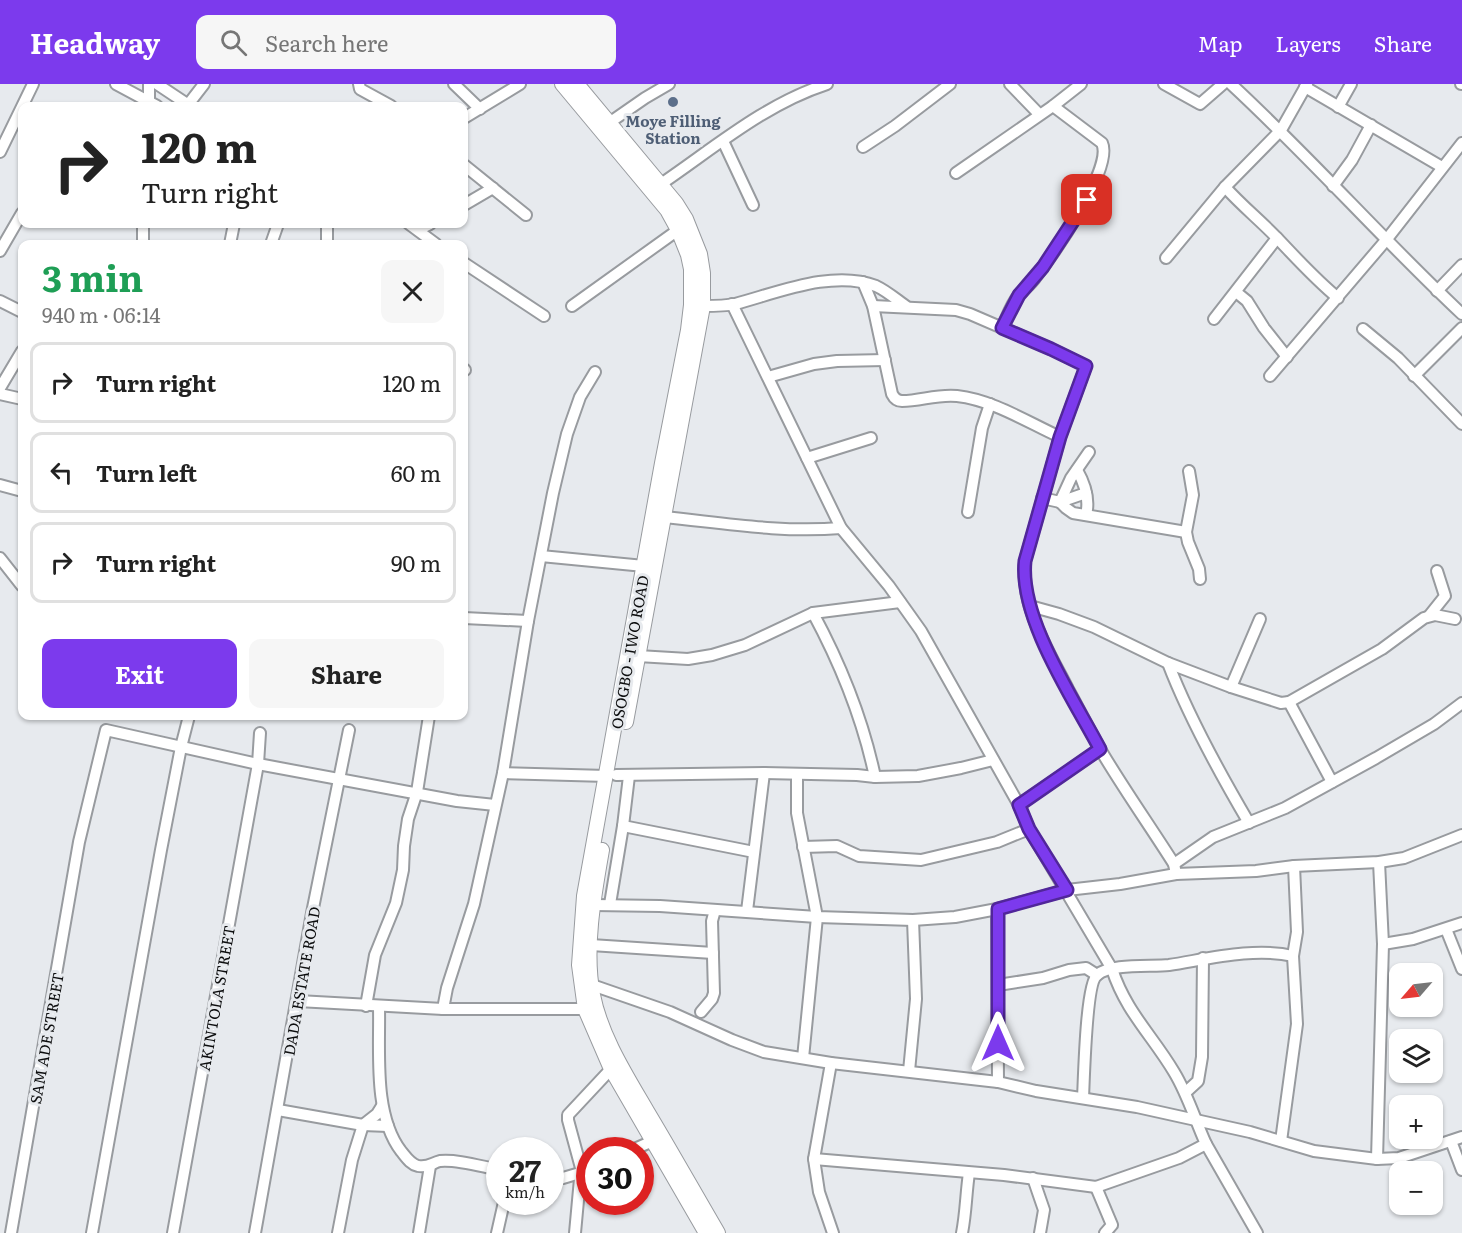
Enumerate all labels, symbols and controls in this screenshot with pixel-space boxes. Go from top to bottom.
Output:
search box [196,15,616,69]
text: Headway [30,21,160,63]
icon: search [217,26,250,59]
text: Search here [265,26,388,59]
text: Map [1198,27,1243,58]
text: Layers [1276,27,1341,58]
text: Share [1374,27,1432,58]
marker: Moye Filling Station [666,95,680,109]
place label: Moye Filling Station [626,109,721,149]
text: 120 m [141,114,257,176]
icon: right [42,126,120,204]
text: Turn right [141,171,278,211]
pin [1061,174,1112,225]
icon: arrive [1070,183,1103,216]
text: 3 min [42,250,143,303]
button: close [381,260,444,323]
text: 940 m · 06:14 [42,299,160,329]
icon: right [45,366,78,399]
text: Turn right [96,366,216,399]
text: 120 m [382,366,441,399]
icon: left [45,456,78,489]
text: Turn left [96,456,197,489]
text: 60 m [391,456,441,489]
icon: right [45,546,78,579]
text: Turn right [96,546,216,579]
text: 90 m [391,546,441,579]
street label: OSOGBO - IWO ROAD [604,573,654,731]
button: Exit [42,639,237,708]
button: Share [249,639,444,708]
street label: DADA ESTATE ROAD [277,905,325,1057]
street label: AKINTOLA STREET [192,923,240,1073]
north arrow [1389,963,1443,1017]
map controls [1389,963,1443,1215]
street label: SAM ADE STREET [23,970,69,1106]
position arrow [966,1011,1030,1075]
button: layers [1389,1029,1443,1083]
button: + [1389,1095,1443,1149]
speed limit sign: 30 [576,1137,654,1215]
text: 27 [509,1147,541,1191]
button: − [1389,1161,1443,1215]
text: km/h [505,1180,545,1203]

